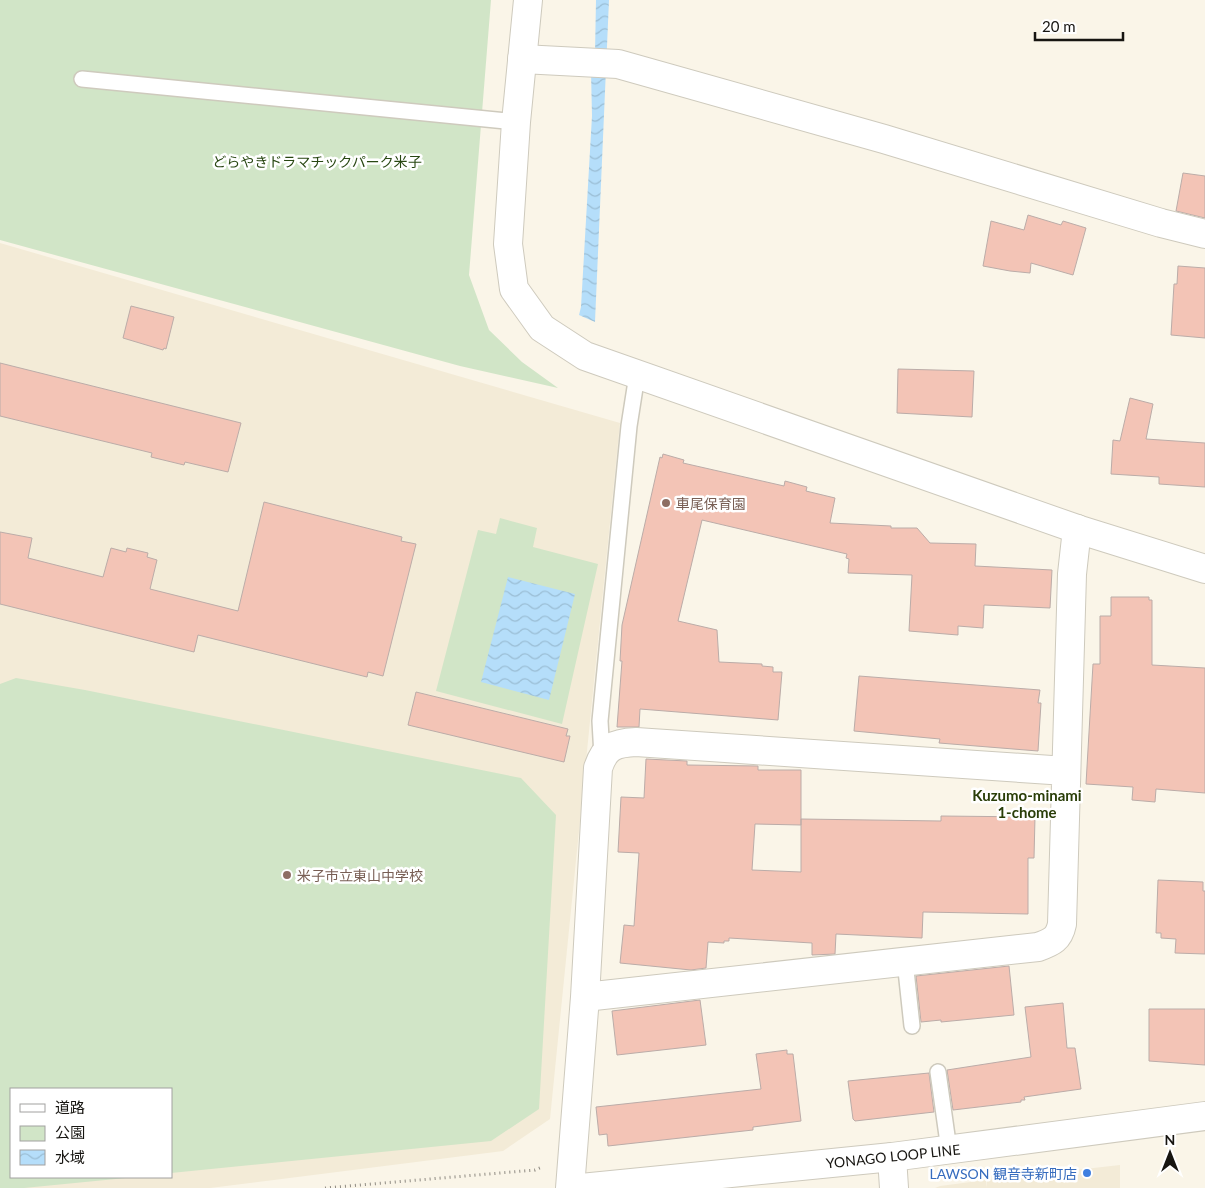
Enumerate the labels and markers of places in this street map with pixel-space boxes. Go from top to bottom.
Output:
place label: 車尾保育園 [676,495,746,512]
marker: 車尾保育園 [660,497,672,509]
place label: 米子市立東山中学校 [297,867,423,884]
marker: 米子市立東山中学校 [281,869,293,881]
place label: LAWSON 観音寺新町店 [929,1165,1077,1182]
marker: LAWSON 観音寺新町店 [1081,1167,1093,1179]

